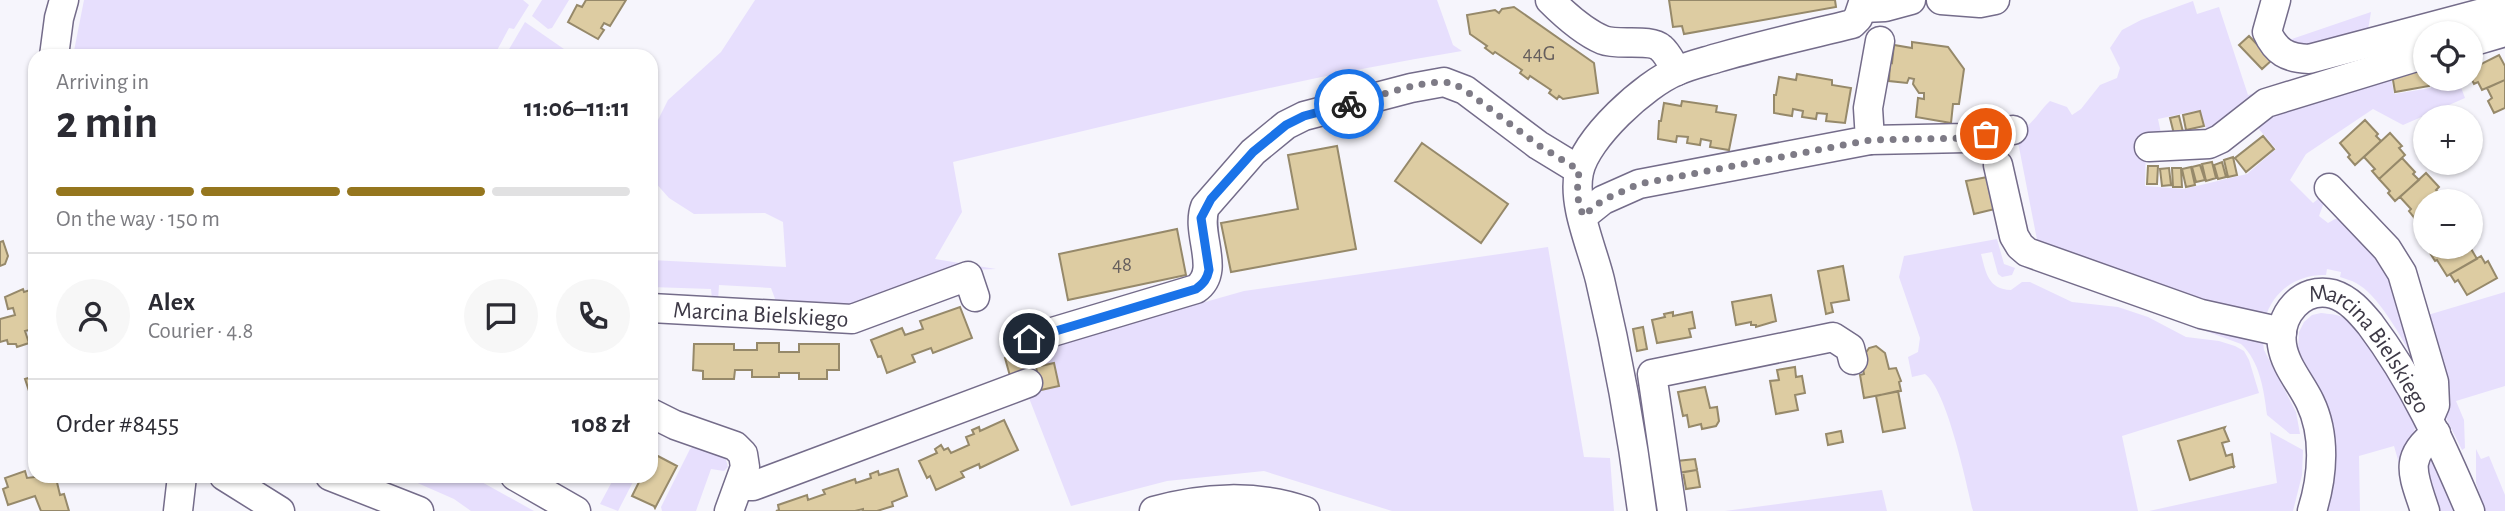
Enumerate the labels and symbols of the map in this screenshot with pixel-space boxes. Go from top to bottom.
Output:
house number: 44G [1523,43,1555,64]
courier [1314,69,1384,139]
pin [1956,104,2016,164]
house number: 48 [1112,254,1132,275]
street label: Marcina Bielskiego [2307,281,2434,417]
street label: Marcina Bielskiego [672,298,849,332]
pin [999,309,1059,369]

